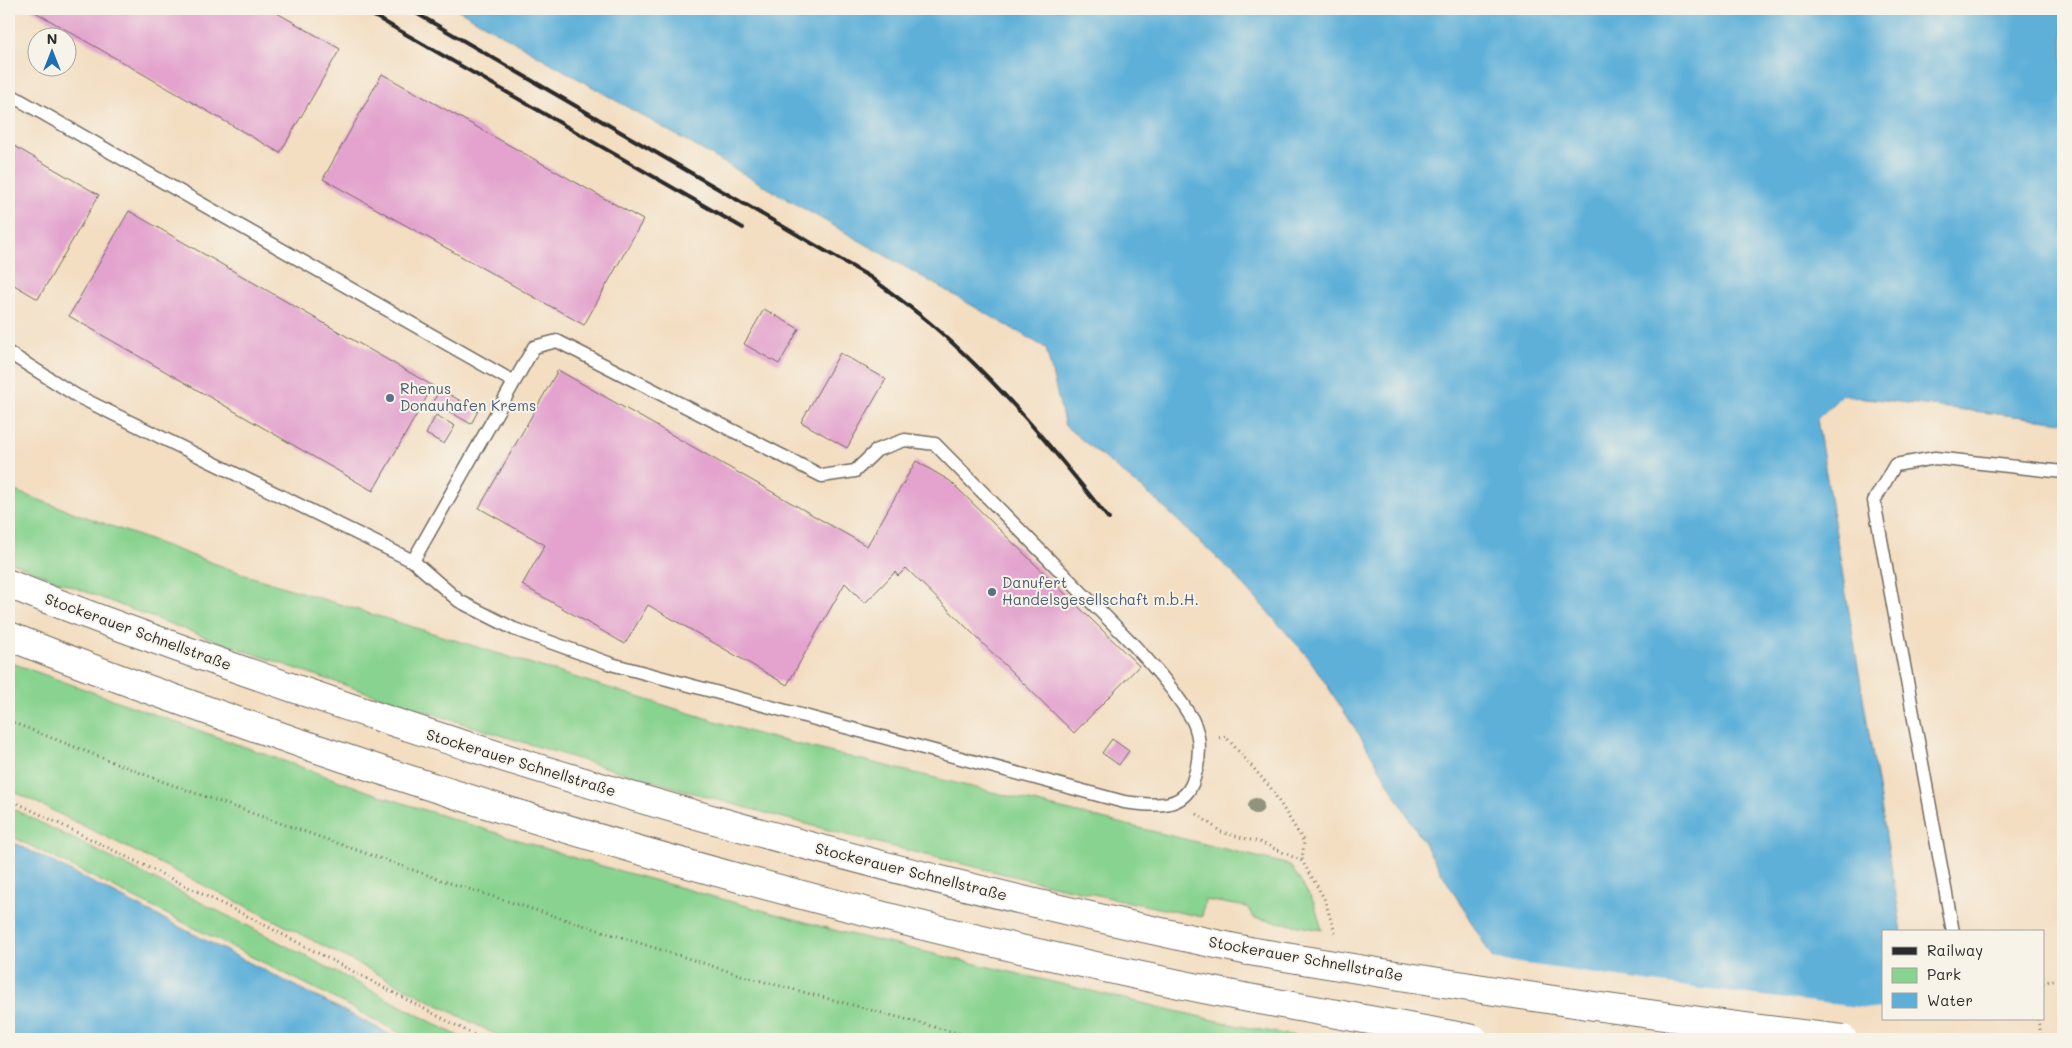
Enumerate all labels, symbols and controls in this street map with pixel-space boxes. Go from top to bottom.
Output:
north arrow [28,28,78,78]
text: N [47,29,57,48]
place label: Rhenus Donauhafen Krems [400,378,536,415]
marker: Rhenus Donauhafen Krems [384,392,396,404]
place label: Danufert Handelsgesellschaft m.b.H. [1002,572,1199,609]
marker: Danufert Handelsgesellschaft m.b.H. [986,586,998,598]
street label: Stockerauer Schnellstraße [42,588,234,674]
street label: Stockerauer Schnellstraße [424,724,618,800]
street label: Stockerauer Schnellstraße [813,837,1009,905]
legend [1882,930,2044,1020]
street label: Stockerauer Schnellstraße [1207,931,1405,985]
text: Railway [1927,940,1983,960]
text: Park [1927,964,1961,984]
text: Water [1927,990,1973,1010]

